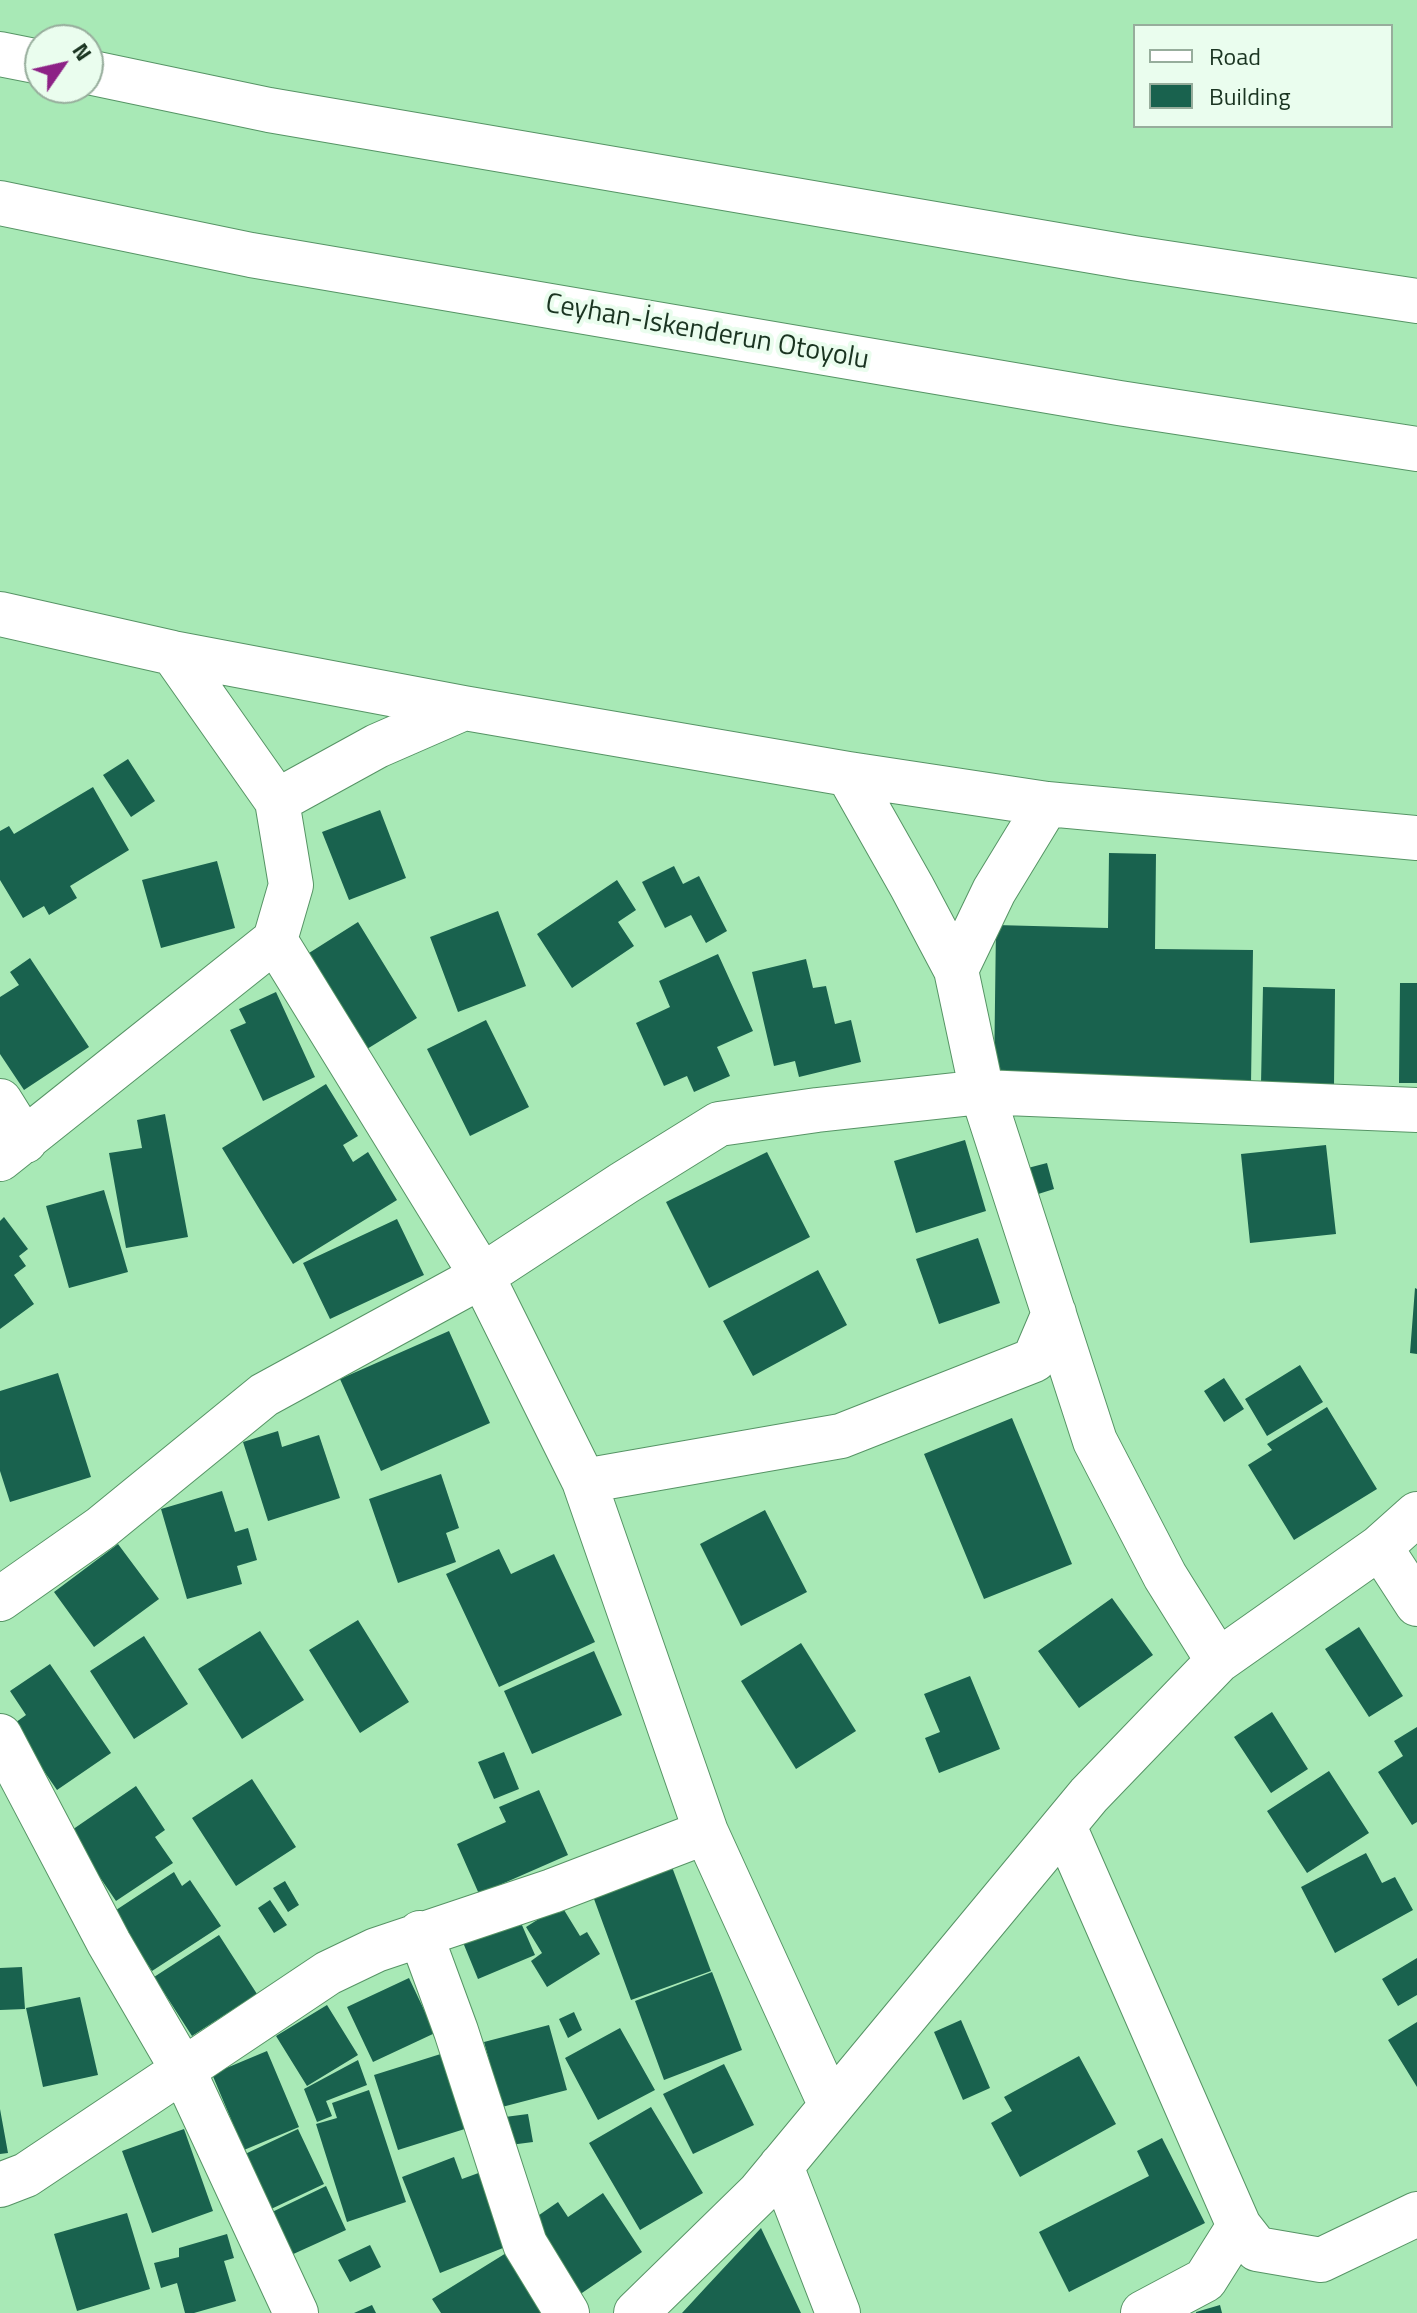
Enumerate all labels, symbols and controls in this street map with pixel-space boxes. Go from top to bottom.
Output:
north arrow [24,24,104,104]
legend [1133,24,1393,128]
text: N [64,36,101,68]
text: Road [1209,38,1261,74]
text: Building [1209,78,1291,114]
street label: Ceyhan-İskenderun Otoyolu [543,288,871,378]

